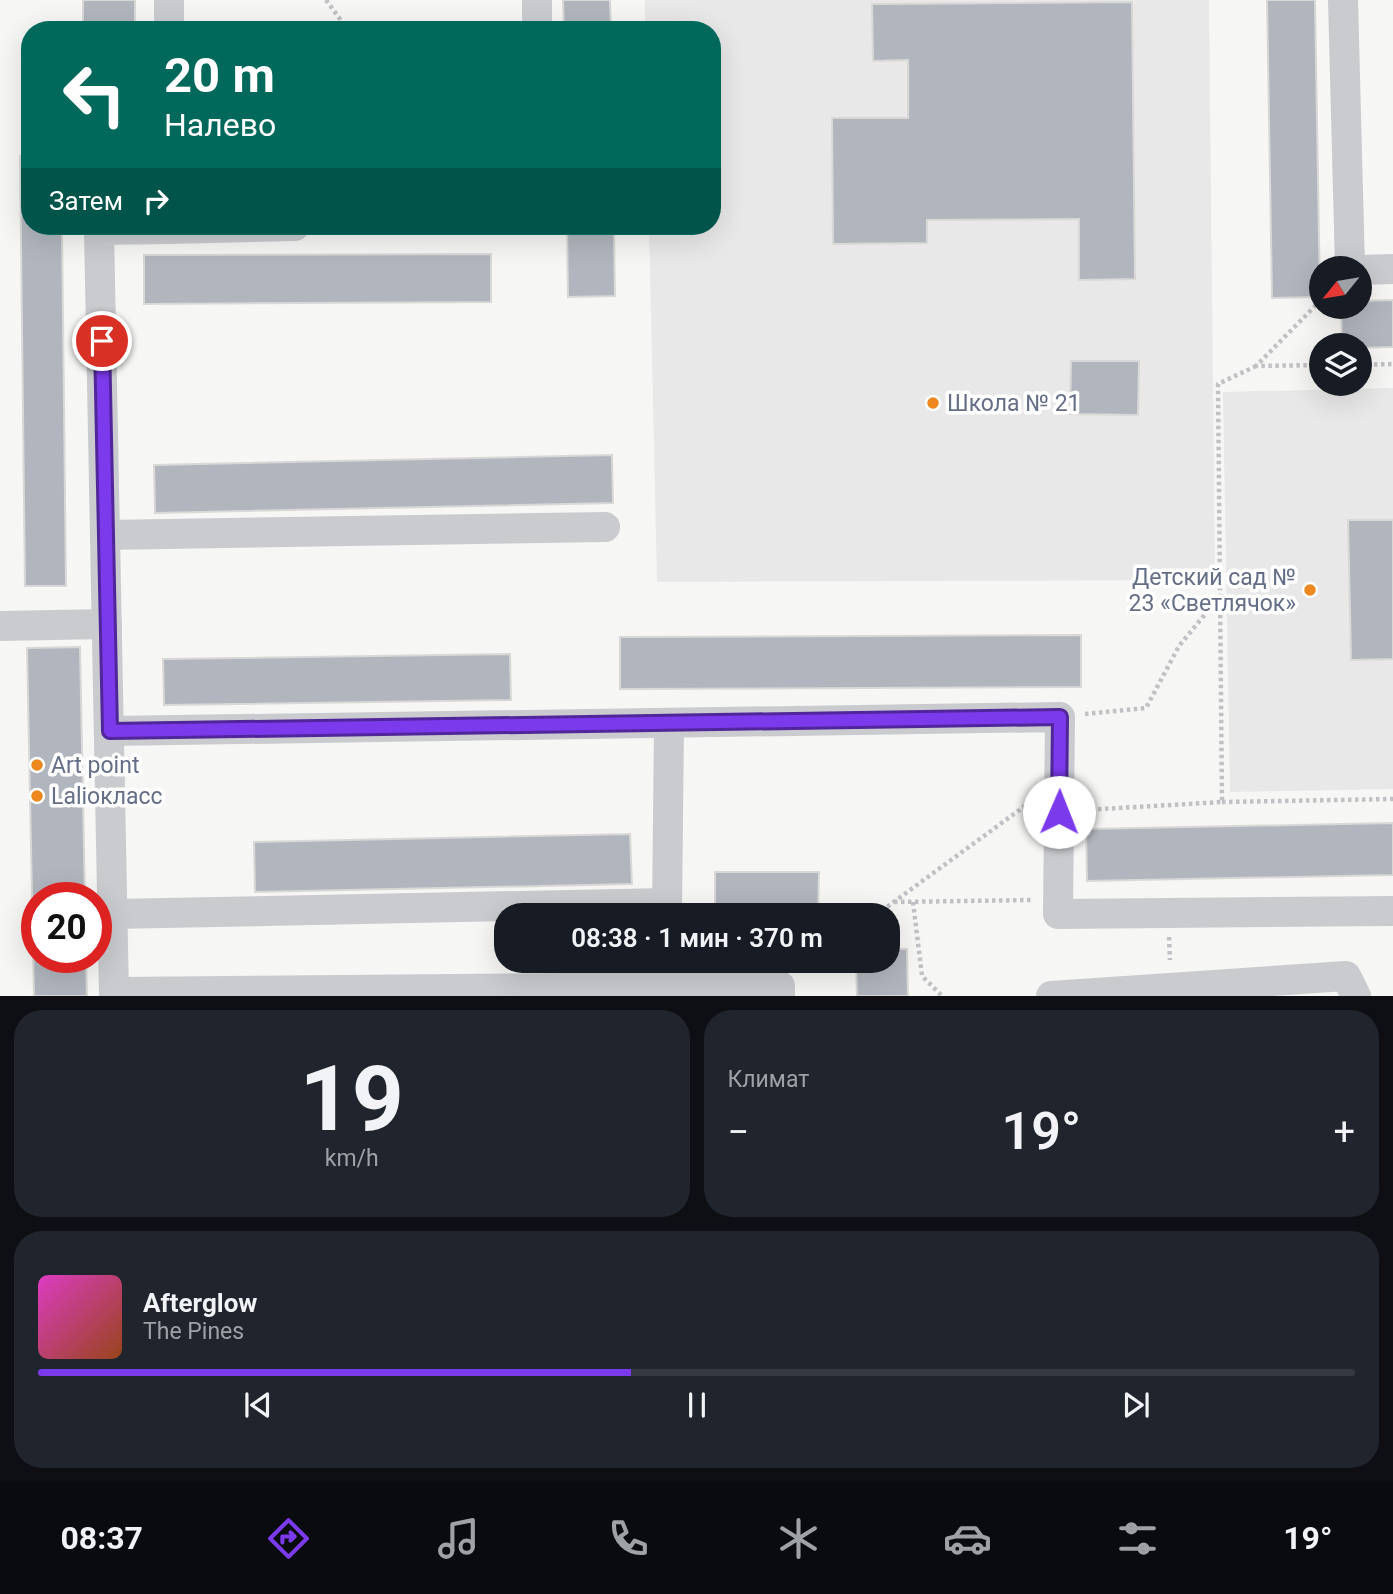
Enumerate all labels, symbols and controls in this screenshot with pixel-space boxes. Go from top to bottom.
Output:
text: 20 m [164,47,275,104]
icon: left [49,49,140,140]
text: Налево [164,106,276,144]
icon: right [137,182,175,220]
text: Затем [49,186,123,216]
north arrow [1309,256,1372,318]
map controls [1309,256,1372,396]
pin [72,311,132,371]
icon: arrive [83,322,121,360]
button: layers [1309,333,1372,396]
place label: Школа № 21 [947,390,1081,417]
marker: Школа № 21 [925,395,941,411]
place label: Детский сад № 23 «Светлячок» [1129,564,1296,617]
marker: Детский сад № 23 «Светлячок» [1302,582,1318,598]
place label: Art point [51,752,139,779]
marker: Art point [29,757,45,773]
position arrow [1022,775,1096,849]
place label: Lalioкласс [51,783,163,810]
marker: Lalioкласс [29,788,45,804]
speed limit sign: 20 [21,882,112,973]
text: 08:38 · 1 мин · 370 m [571,923,823,953]
text: 19 [300,1046,404,1152]
text: Климат [728,1066,809,1093]
text: 19° [1002,1101,1081,1162]
text: − [728,1110,749,1154]
text: + [1333,1110,1355,1154]
text: km/h [325,1145,379,1172]
text: Afterglow [143,1288,257,1318]
text: The Pines [143,1318,244,1345]
icon: previous [239,1386,277,1424]
icon: pause [678,1386,716,1424]
icon: next [1117,1386,1155,1424]
icon: directions [264,1514,313,1563]
icon: music [434,1514,483,1563]
icon: phone [604,1514,653,1563]
icon: climate [774,1514,823,1563]
icon: car [943,1514,992,1563]
icon: filters [1113,1514,1162,1563]
text: 08:37 [60,1519,143,1557]
text: 19° [1283,1519,1332,1557]

